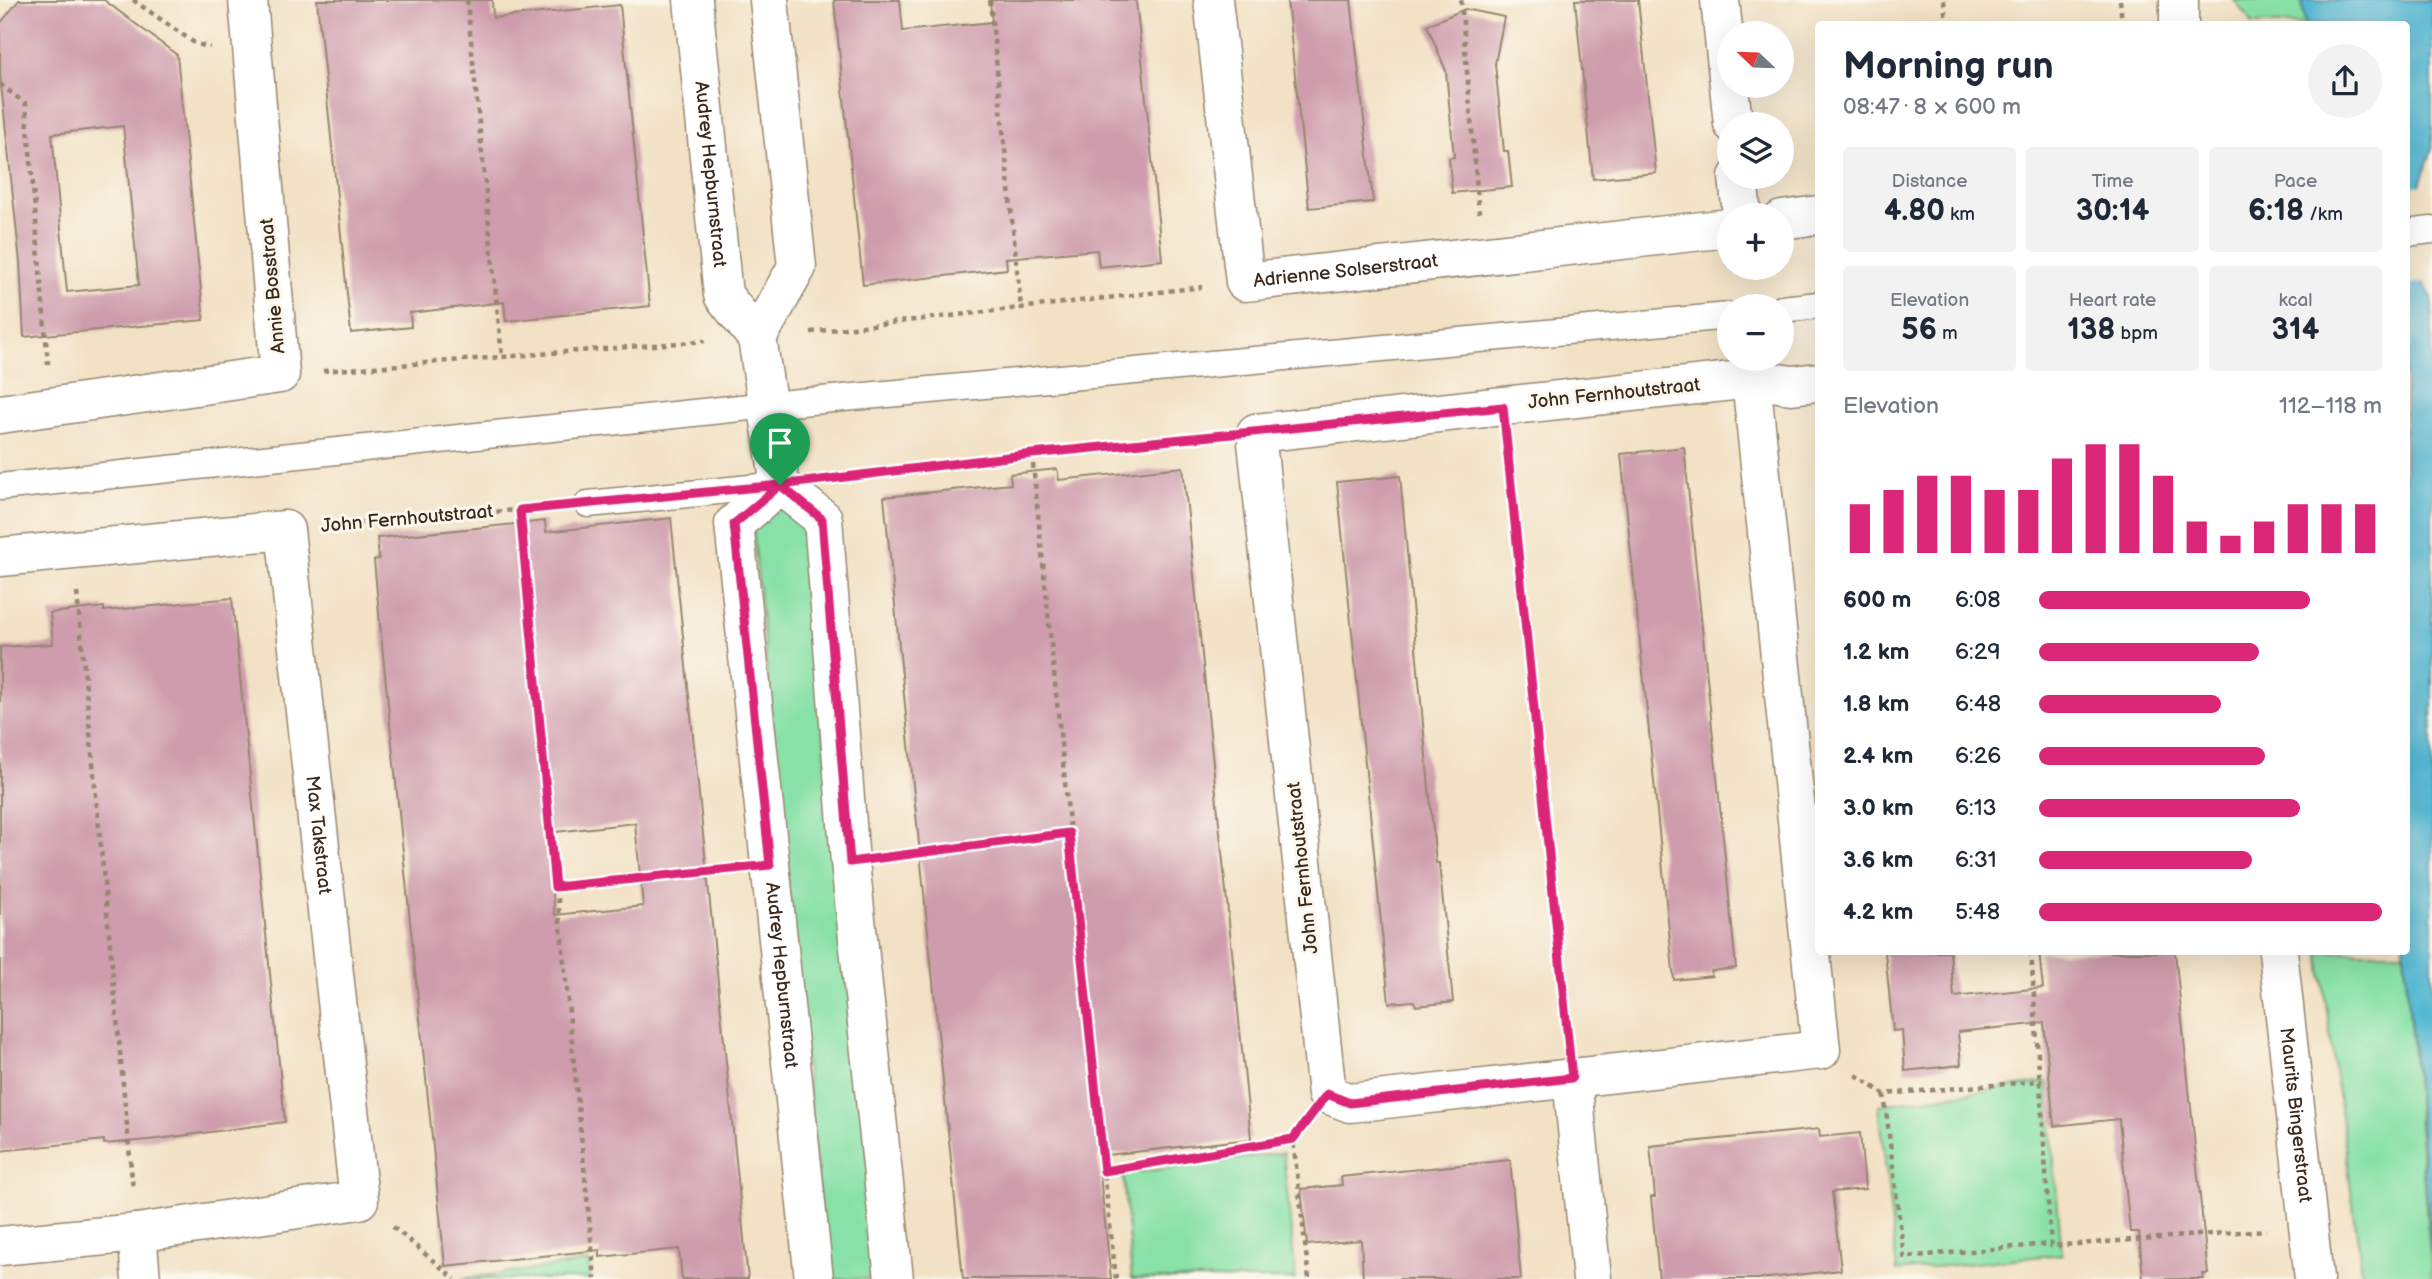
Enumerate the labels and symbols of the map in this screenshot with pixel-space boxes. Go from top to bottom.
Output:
north arrow [1717,21,1794,98]
street label: Audrey Hepburnstraat [690,80,732,268]
street label: Annie Bosstraat [256,217,290,355]
street label: Adrienne Solserstraat [1252,249,1439,292]
street label: John Fernhoutstraat [1527,374,1701,414]
pin [750,413,810,485]
street label: John Fernhoutstraat [320,500,494,538]
street label: Max Takstraat [301,774,337,896]
street label: John Fernhoutstraat [1283,781,1323,955]
street label: Audrey Hepburnstraat [761,881,803,1069]
street label: Maurits Bingerstraat [2275,1026,2317,1204]

